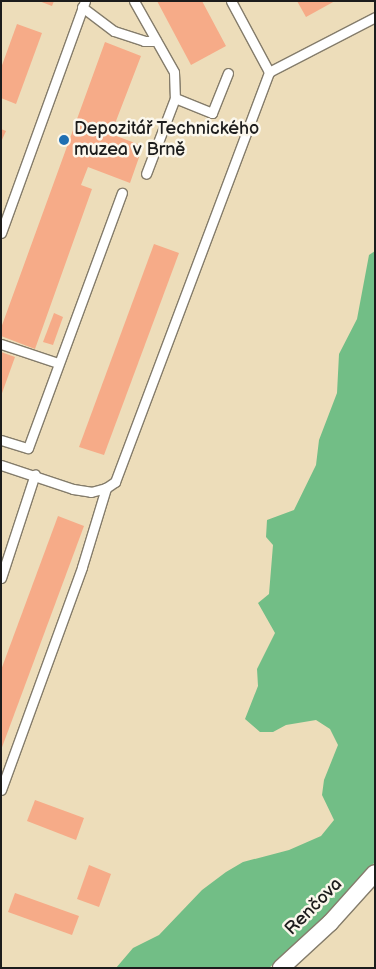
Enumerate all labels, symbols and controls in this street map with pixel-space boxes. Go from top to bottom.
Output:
place label: Depozitář Technického muzea v Brně [74,119,260,162]
marker: Depozitář Technického muzea v Brně [58,134,70,146]
street label: Renčova [281,874,347,940]

